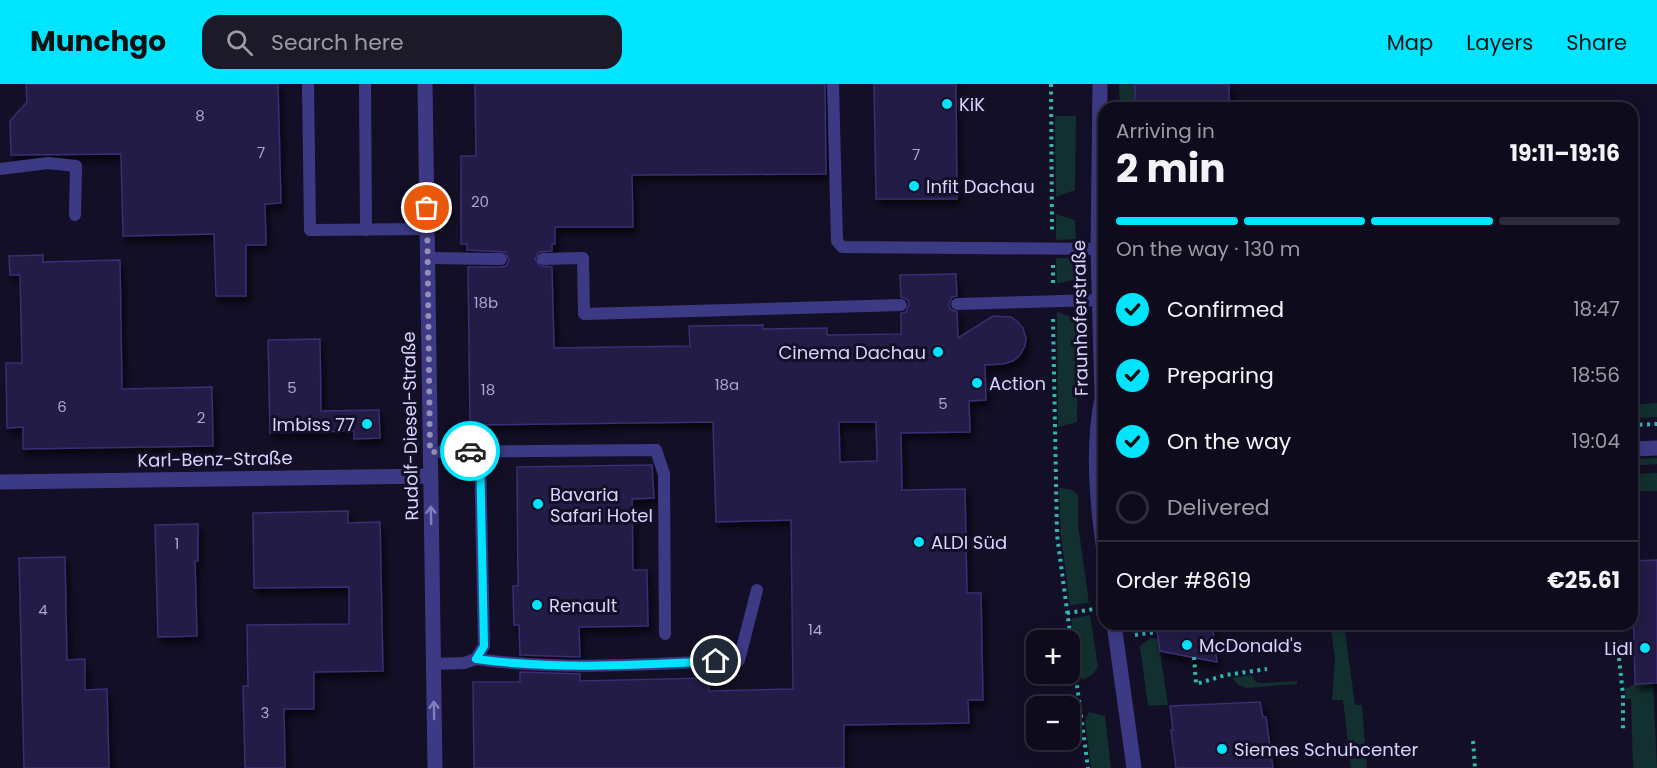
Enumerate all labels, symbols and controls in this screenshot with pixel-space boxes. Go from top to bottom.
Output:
search box [202,15,622,69]
text: Munchgo [30,22,166,61]
icon: search [223,26,256,59]
text: Search here [271,27,404,58]
text: Map [1387,28,1433,57]
text: Layers [1466,28,1533,57]
text: Share [1566,28,1627,57]
place label: KiK [959,92,985,117]
marker: KiK [940,97,954,111]
house number: 8 [195,105,205,126]
text: Arriving in [1116,117,1215,145]
text: 19:11–19:16 [1510,138,1620,169]
text: 2 min [1116,141,1226,196]
house number: 7 [257,142,265,163]
house number: 7 [912,144,920,165]
place label: Infit Dachau [926,174,1035,199]
marker: Infit Dachau [907,179,921,193]
pin [401,182,452,233]
icon: bag [410,191,443,224]
house number: 20 [471,191,489,212]
text: On the way · 130 m [1116,235,1300,263]
street label: Fraunhoferstraße [1066,240,1094,396]
house number: 18b [474,292,498,313]
icon: check [1116,293,1149,326]
text: Confirmed [1167,294,1284,325]
text: 18:47 [1573,295,1620,323]
street label: Rudolf-Diesel-Straße [396,331,424,521]
place label: Cinema Dachau [778,340,926,365]
marker: Cinema Dachau [931,345,945,359]
icon: check [1116,359,1149,392]
text: Preparing [1167,360,1274,391]
text: 18:56 [1571,361,1620,389]
place label: Action [989,371,1046,396]
house number: 18a [715,374,739,395]
marker: Action [970,376,984,390]
house number: 5 [287,377,297,398]
house number: 18 [481,379,495,400]
house number: 5 [938,393,948,414]
house number: 6 [57,396,67,417]
house number: 2 [197,407,205,428]
place label: Imbiss 77 [272,412,355,437]
marker: Imbiss 77 [360,417,374,431]
courier [440,421,500,481]
icon: check [1116,425,1149,458]
text: On the way [1167,426,1291,457]
text: 19:04 [1572,427,1620,455]
icon: car [454,435,487,468]
street label: Karl-Benz-Straße [137,445,293,473]
place label: Bavaria Safari Hotel [550,482,653,528]
text: Delivered [1167,492,1270,523]
marker: Bavaria Safari Hotel [531,497,545,511]
one-way arrow [425,505,436,525]
place label: ALDI Süd [931,530,1007,555]
house number: 1 [175,533,179,554]
marker: ALDI Süd [912,535,926,549]
text: Order #8619 [1116,565,1251,596]
text: €25.61 [1547,565,1620,596]
place label: Renault [549,593,617,618]
marker: Renault [530,598,544,612]
house number: 4 [38,599,48,620]
house number: 14 [808,619,822,640]
map controls [1026,630,1080,750]
button: + [1026,630,1080,684]
place label: McDonald's [1199,633,1302,658]
pin [690,635,741,686]
place label: Lidl [1604,636,1633,661]
marker: McDonald's [1180,638,1194,652]
marker: Lidl [1638,641,1652,655]
icon: home [699,644,732,677]
button: − [1026,696,1080,750]
one-way arrow [429,700,440,720]
house number: 3 [261,702,269,723]
place label: Siemes Schuhcenter [1234,737,1418,762]
marker: Siemes Schuhcenter [1215,742,1229,756]

